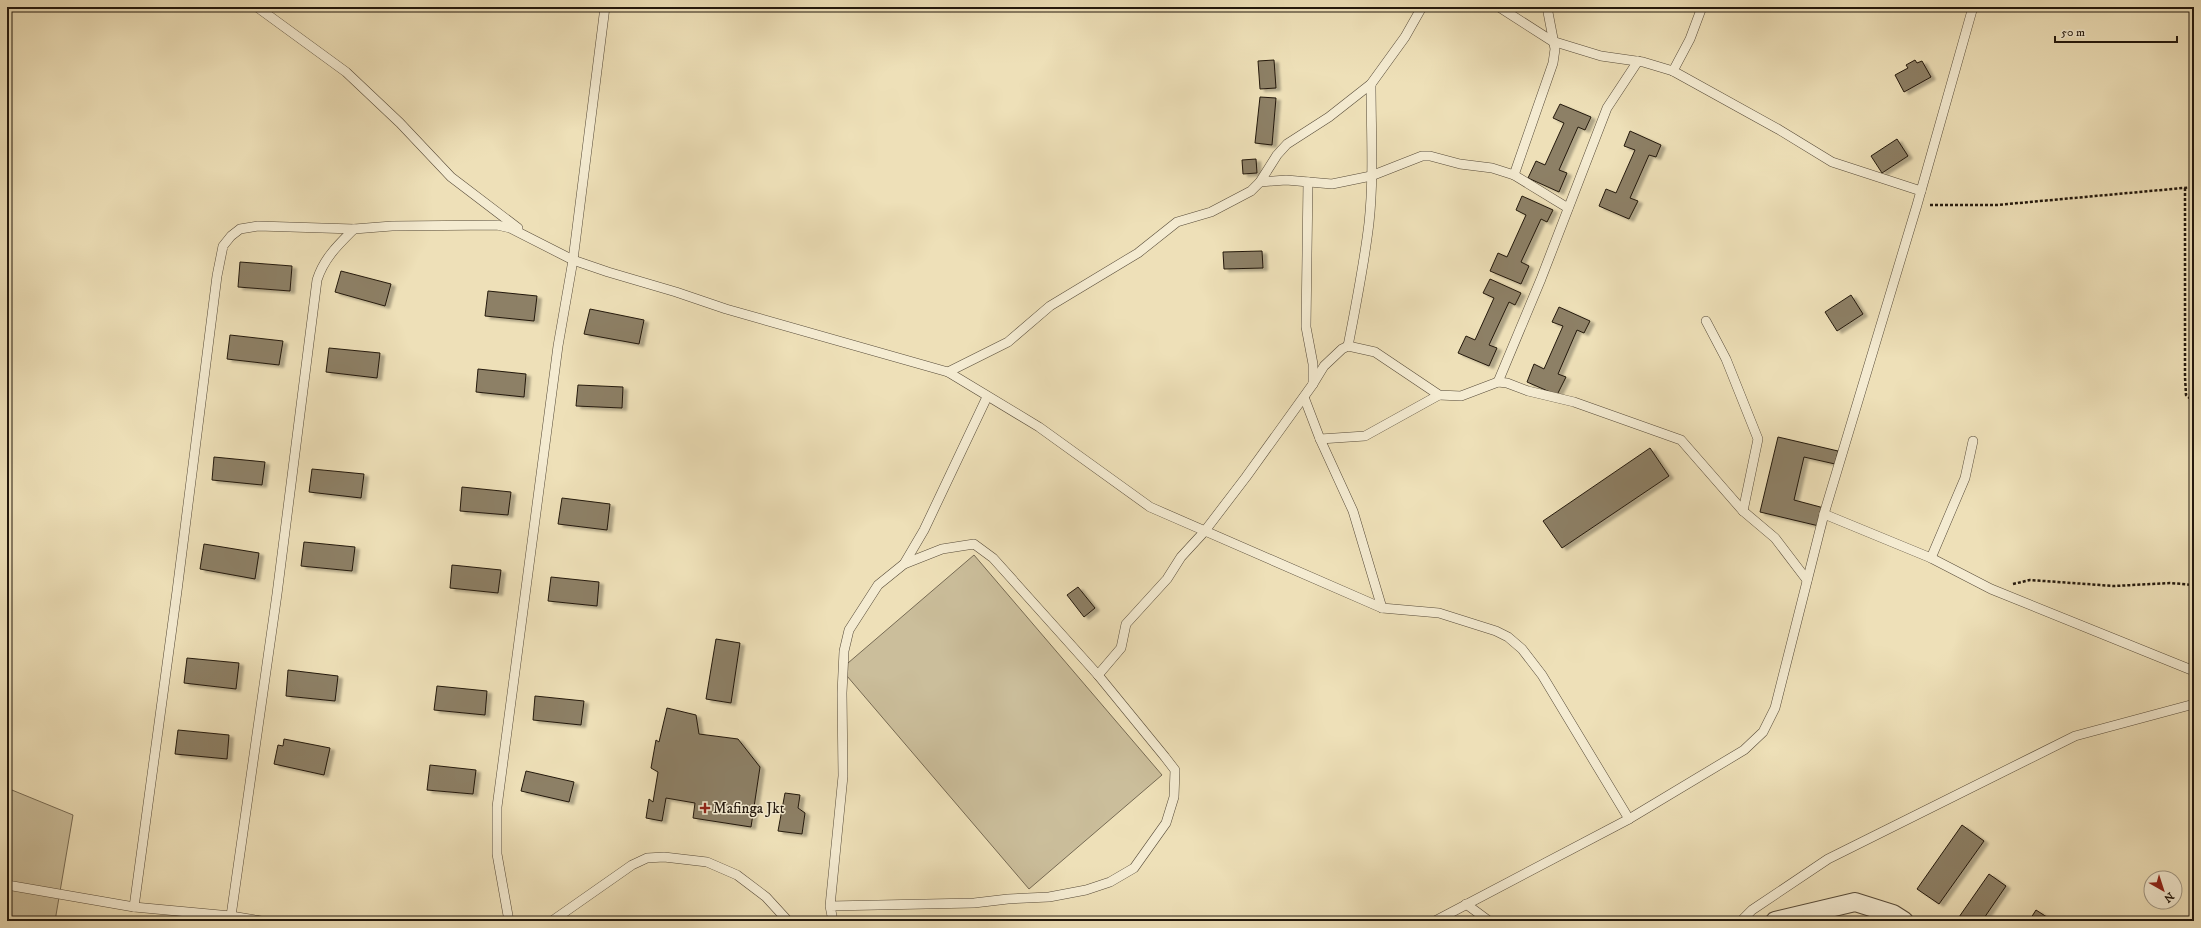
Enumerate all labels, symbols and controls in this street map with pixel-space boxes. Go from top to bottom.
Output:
scale bar [2055,18,2177,44]
text: 50 m [2061,25,2085,40]
place label: Mafinga Jkt [713,799,785,818]
marker: Mafinga Jkt [700,803,710,813]
north arrow [2143,870,2183,910]
text: N [2161,889,2177,905]

